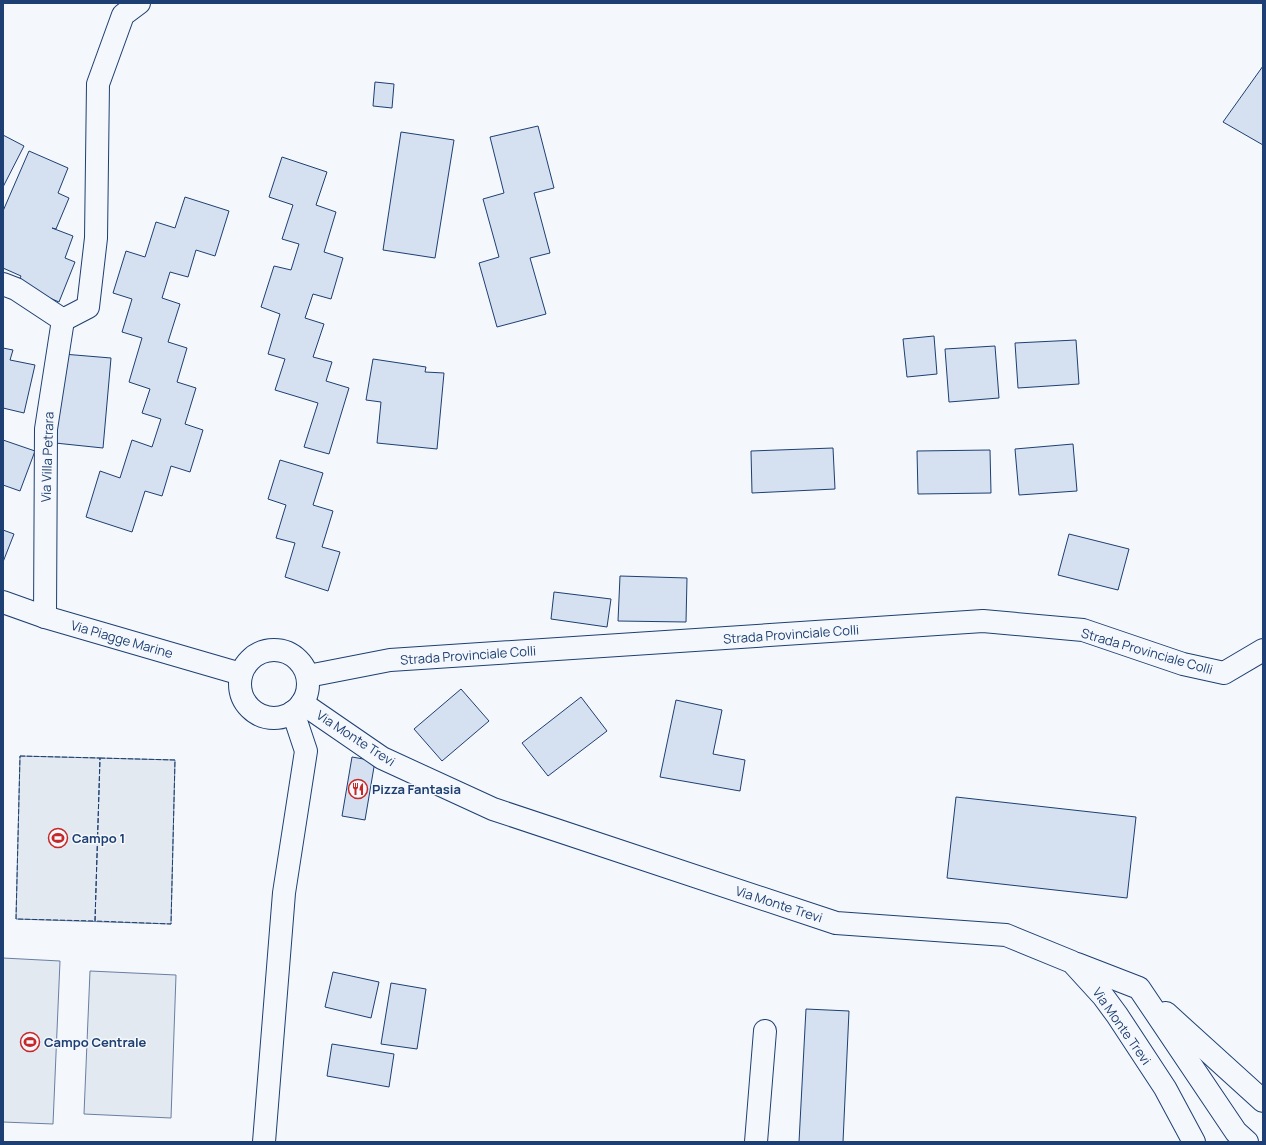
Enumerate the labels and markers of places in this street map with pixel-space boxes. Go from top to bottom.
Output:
restaurant icon: Pizza Fantasia [347,778,369,800]
place label: Pizza Fantasia [372,780,461,798]
sports icon: Campo 1 [47,827,69,849]
place label: Campo 1 [72,829,125,847]
sports icon: Campo Centrale [19,1031,41,1053]
place label: Campo Centrale [44,1033,147,1051]

